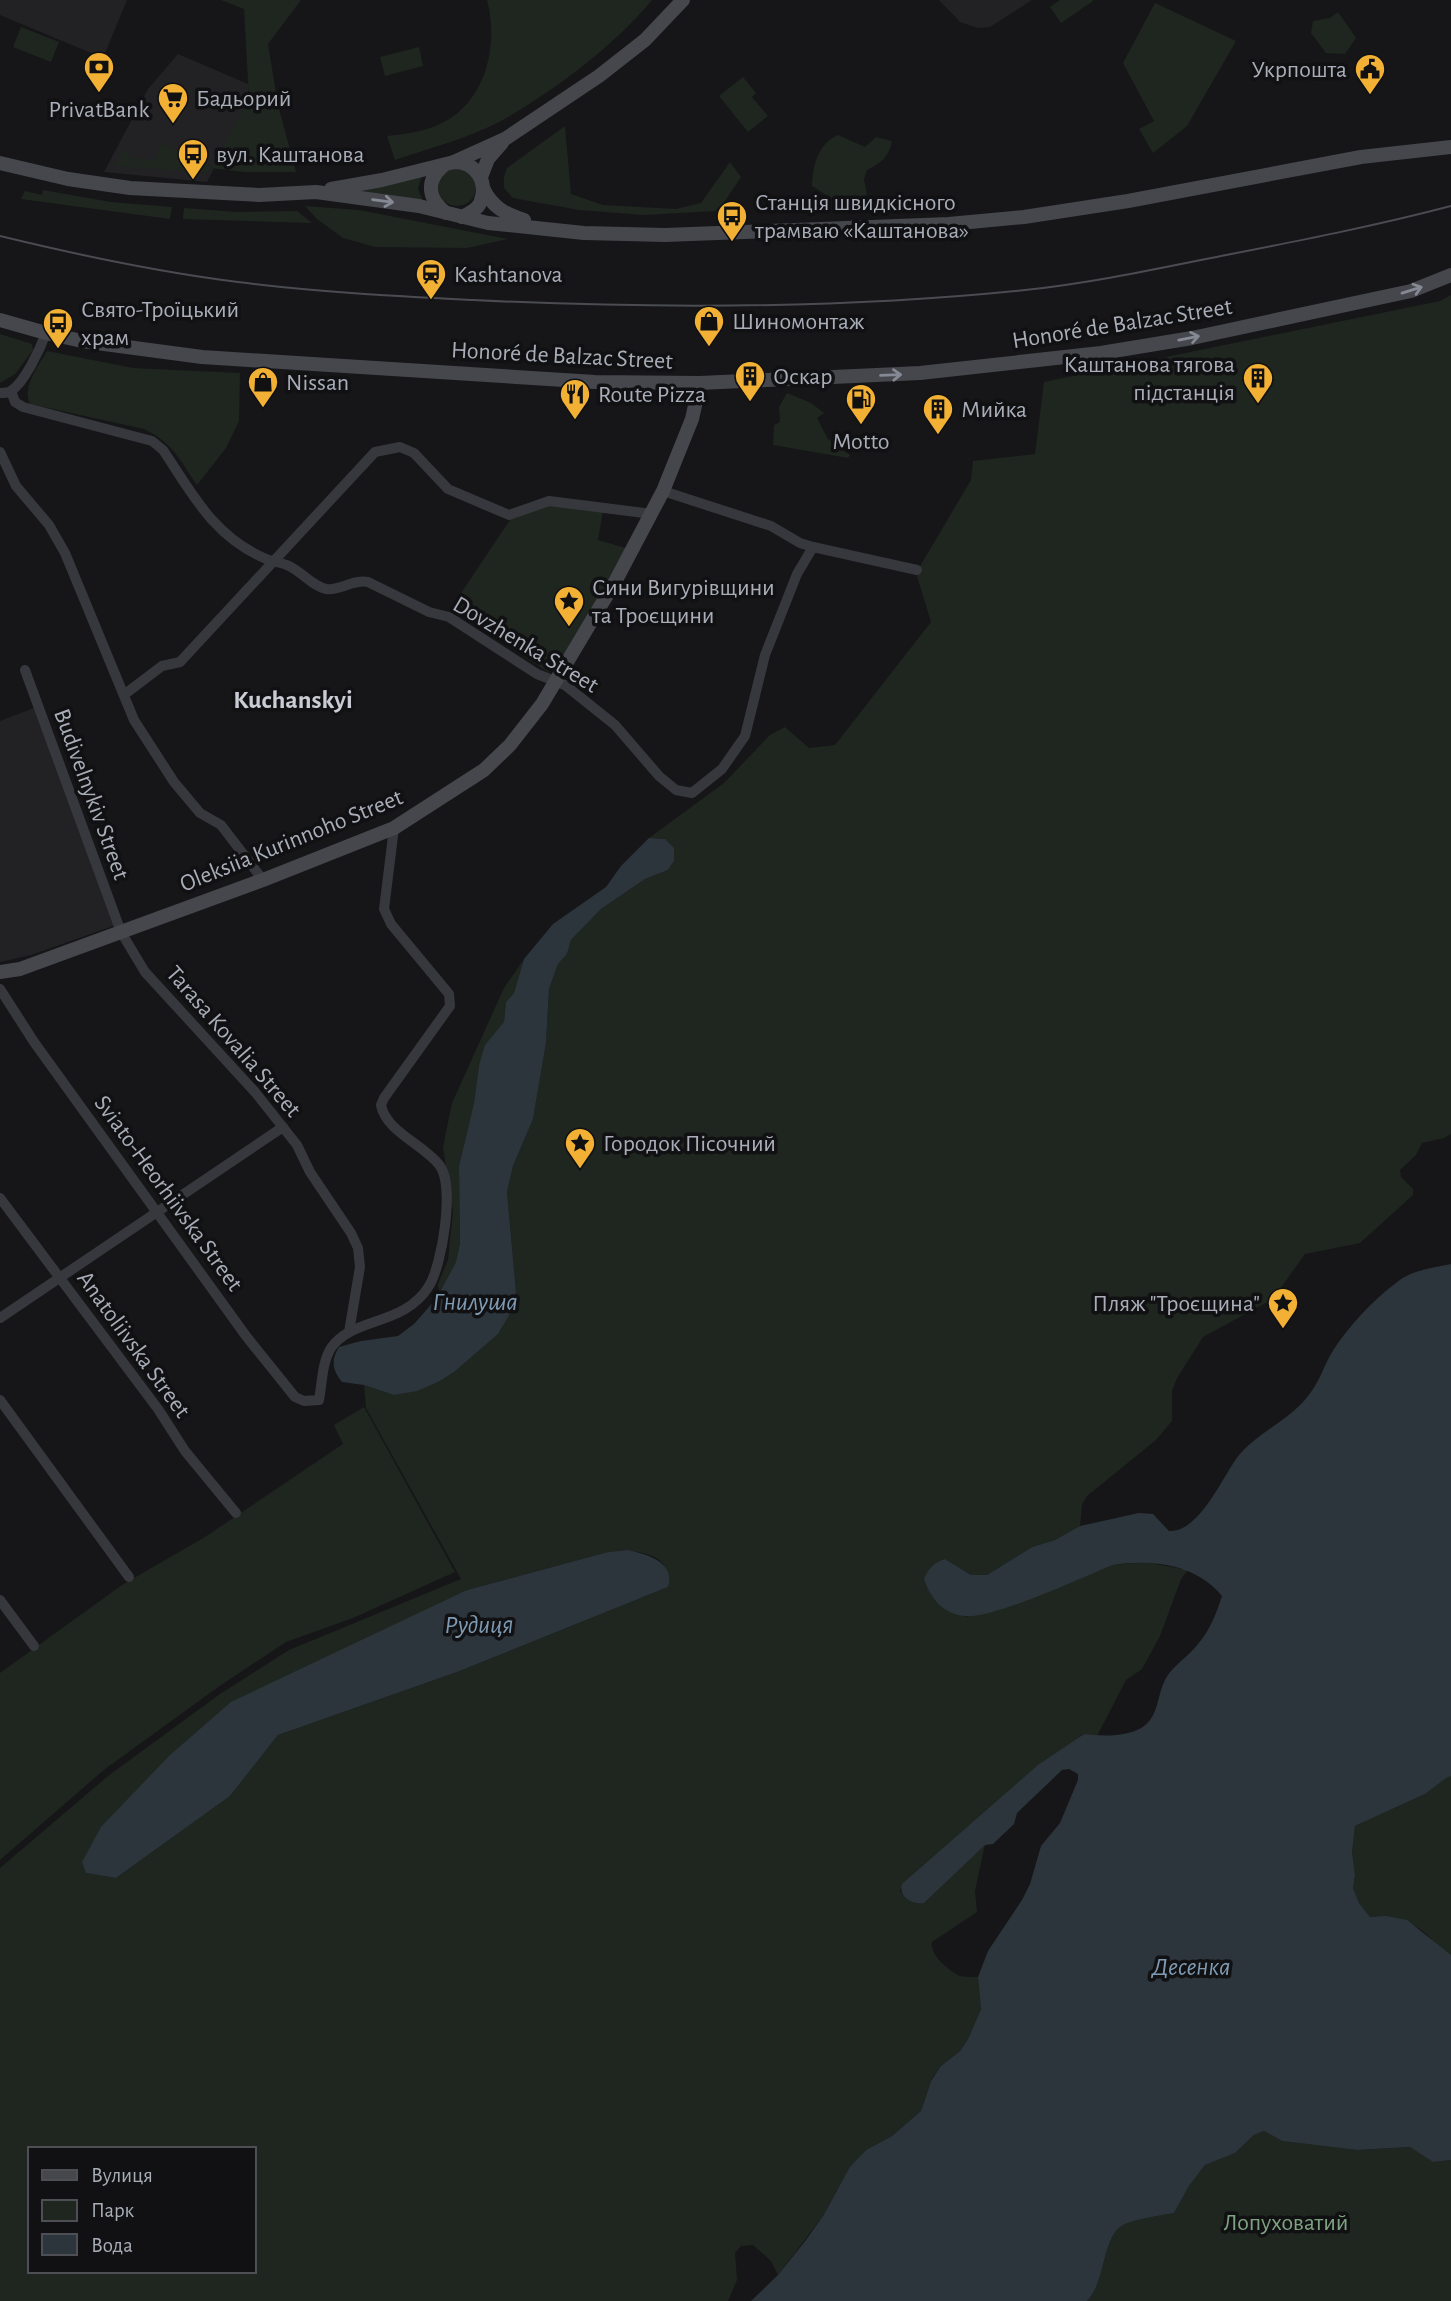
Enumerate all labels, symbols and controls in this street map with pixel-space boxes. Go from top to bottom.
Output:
bank icon: PrivatBank [82,50,116,94]
public building icon: Укрпошта [1353,52,1387,96]
place label: Укрпошта [1251,58,1347,82]
supermarket icon: Бадьорий [156,81,190,125]
place label: Бадьорий [196,87,292,111]
place label: PrivatBank [49,98,149,122]
bus stop icon: вул. Каштанова [176,137,210,181]
place label: вул. Каштанова [216,143,364,167]
place label: Станція швидкісного трамваю «Каштанова» [754,191,969,243]
one-way arrow [371,194,394,207]
bus stop icon: Станція швидкісного трамваю «Каштанова» [715,199,749,243]
station icon: Kashtanova [414,257,448,301]
place label: Kashtanova [454,263,563,287]
one-way arrow [1400,283,1422,295]
street label: Honoré de Balzac Street [1011,295,1234,353]
place label: Свято-Троїцький храм [81,298,239,350]
shop icon: Шиномонтаж [692,304,726,348]
bus stop icon: Свято-Троїцький храм [41,306,75,350]
place label: Шиномонтаж [732,310,865,334]
one-way arrow [1177,331,1200,344]
street label: Honoré de Balzac Street [450,338,674,374]
place label: Каштанова тягова пiдстанцiя [1064,353,1235,405]
building icon: Оскар [733,359,767,403]
building icon: Каштанова тягова пiдстанцiя [1241,361,1275,405]
shop icon: Nissan [246,365,280,409]
place label: Оскар [773,365,832,389]
one-way arrow [879,368,902,381]
place label: Nissan [286,371,349,395]
restaurant icon: Route Pizza [558,377,592,421]
fuel station icon: Motto [844,382,878,426]
place label: Route Pizza [598,383,706,407]
building icon: Мийка [921,392,955,436]
place label: Мийка [961,398,1027,422]
place label: Motto [833,430,890,454]
place label: Сини Вигурівщини та Троєщини [591,576,775,628]
place icon: Сини Вигурівщини та Троєщини [552,584,586,628]
street label: Dovzhenka Street [449,592,603,698]
district label: Kuchanskyi [233,687,353,713]
street label: Budivelnykiv Street [49,706,133,883]
street label: Oleksiia Kurinnoho Street [177,785,407,897]
street label: Tarasa Kovalia Street [161,961,305,1122]
street label: Sviato-Heorhiivska Street [89,1091,247,1296]
place icon: Городок Пісочний [563,1126,597,1170]
place label: Городок Пісочний [603,1132,776,1156]
street label: Anatoliivska Street [72,1267,194,1423]
place icon: Пляж "Троєщина" [1266,1286,1300,1330]
water label: Гнилуша [432,1289,518,1315]
place label: Пляж "Троєщина" [1092,1292,1260,1316]
water label: Рудиця [445,1612,513,1638]
water label: Десенка [1151,1954,1230,1980]
legend [28,2147,256,2273]
text: Вулиця [91,2165,153,2186]
text: Парк [91,2200,135,2221]
park label: Лопуховатий [1224,2211,1348,2235]
text: Вода [91,2235,133,2256]

